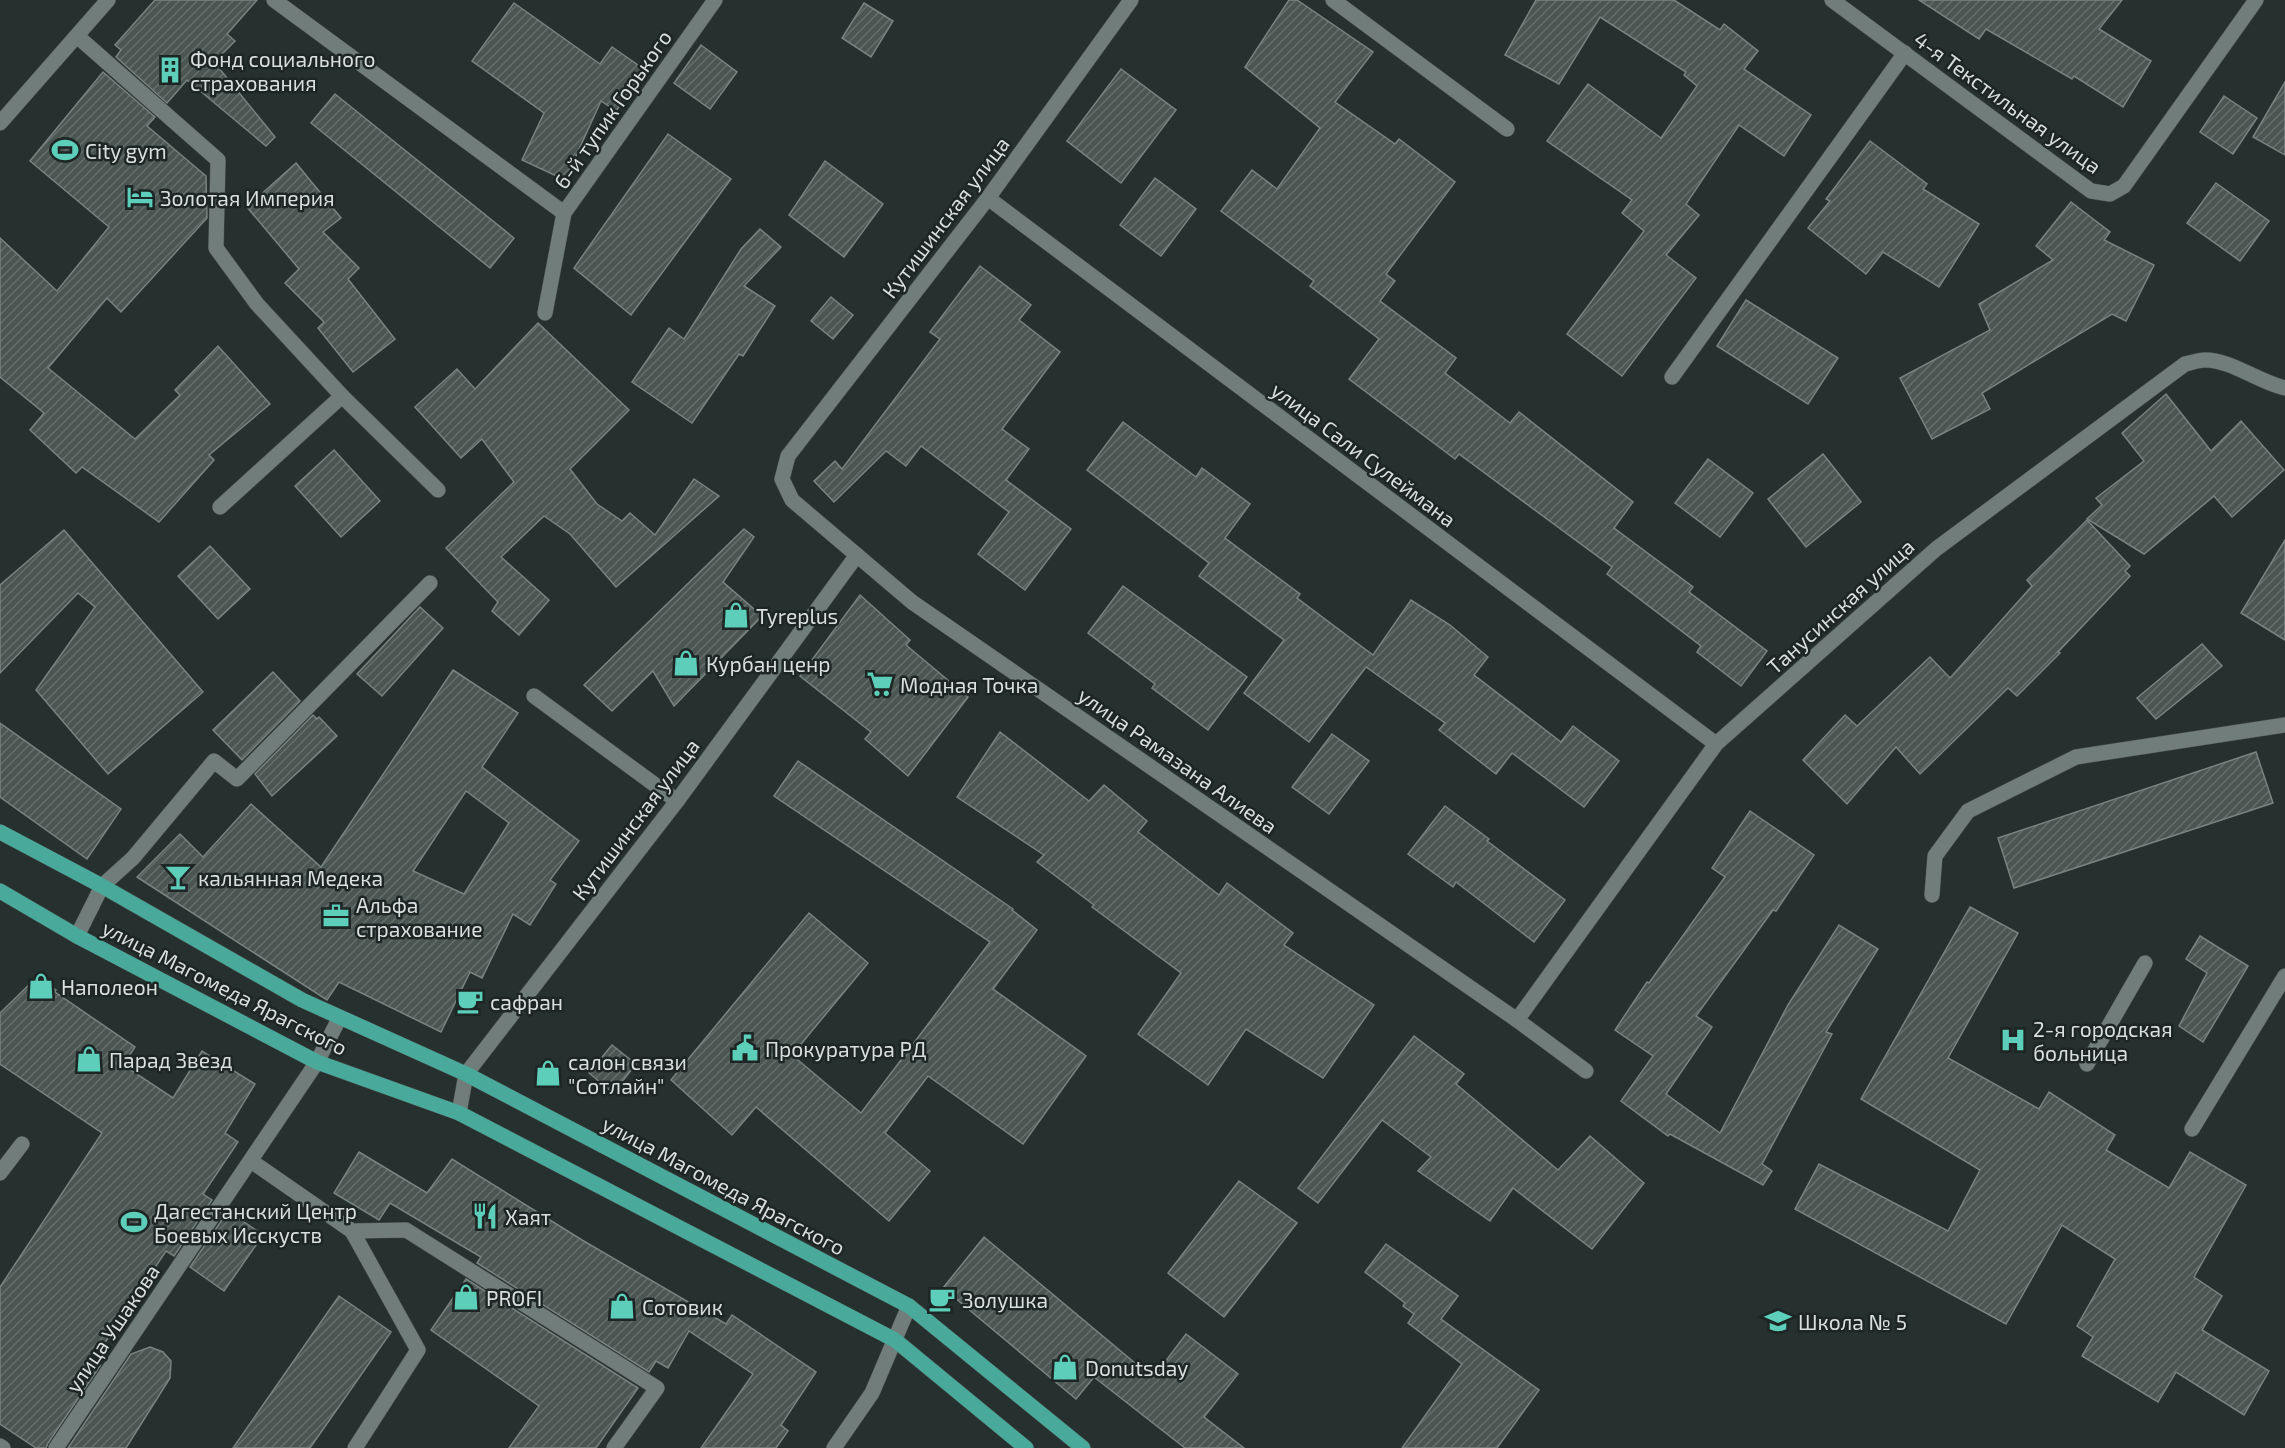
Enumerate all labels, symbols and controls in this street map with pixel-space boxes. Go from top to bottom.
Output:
street label: 6-й тупик Горького [548,25,677,194]
street label: 4-я Текстильная улица [1909,26,2106,179]
place label: Фонд социального страхования [190,46,375,95]
building icon: Фонд социального страхования [155,55,185,85]
street label: Кутишинская улица [876,131,1015,303]
sports icon: City gym [50,135,80,165]
place label: City gym [85,138,167,163]
hotel icon: Золотая Империя [125,182,155,212]
place label: Золотая Империя [160,185,335,210]
street label: улица Сали Сулеймана [1266,376,1461,532]
street label: Танусинская улица [1761,533,1920,680]
shop icon: Tyreplus [721,600,751,630]
place label: Tyreplus [756,603,838,628]
shop icon: Курбан ценр [671,648,701,678]
place label: Курбан ценр [706,651,830,677]
supermarket icon: Модная Точка [865,669,895,699]
place label: Модная Точка [900,672,1038,697]
street label: улица Рамазана Алиева [1073,682,1282,839]
street label: Кутишинская улица [566,733,705,905]
bar icon: кальянная Медека [163,862,193,892]
place label: кальянная Медека [198,865,383,890]
place label: Альфа страхование [356,892,482,941]
office icon: Альфа страхование [321,901,351,931]
street label: улица Магомеда Ярагского [98,914,352,1061]
shop icon: Наполеон [26,971,56,1001]
place label: Наполеон [61,974,158,999]
cafe icon: сафран [455,986,485,1016]
place label: сафран [490,989,563,1014]
place label: 2-я городская больница [2033,1016,2173,1065]
hospital icon: 2-я городская больница [1998,1025,2028,1055]
public building icon: Прокуратура РД [730,1033,760,1063]
place label: Прокуратура РД [765,1036,926,1062]
shop icon: Парад Звезд [74,1044,104,1074]
place label: Парад Звезд [109,1047,233,1072]
place label: салон связи "Сотлайн" [568,1049,687,1098]
shop icon: салон связи "Сотлайн" [533,1058,563,1088]
street label: улица Магомеда Ярагского [598,1110,850,1261]
place label: Дагестанский Центр Боевых Исскуств [154,1198,357,1248]
restaurant icon: Хаят [470,1201,500,1231]
place label: Хаят [505,1204,551,1229]
sports icon: Дагестанский Центр Боевых Исскуств [119,1207,149,1237]
street label: улица Ушакова [60,1259,165,1398]
shop icon: PROFI [451,1282,481,1312]
cafe icon: Золушка [927,1284,957,1314]
place label: PROFI [486,1285,542,1310]
place label: Золушка [962,1287,1048,1313]
shop icon: Сотовик [607,1291,637,1321]
place label: Сотовик [642,1294,723,1319]
school or university icon: Школа № 5 [1763,1306,1793,1336]
place label: Школа № 5 [1798,1309,1907,1334]
shop icon: Donutsday [1050,1352,1080,1382]
place label: Donutsday [1085,1355,1188,1380]

